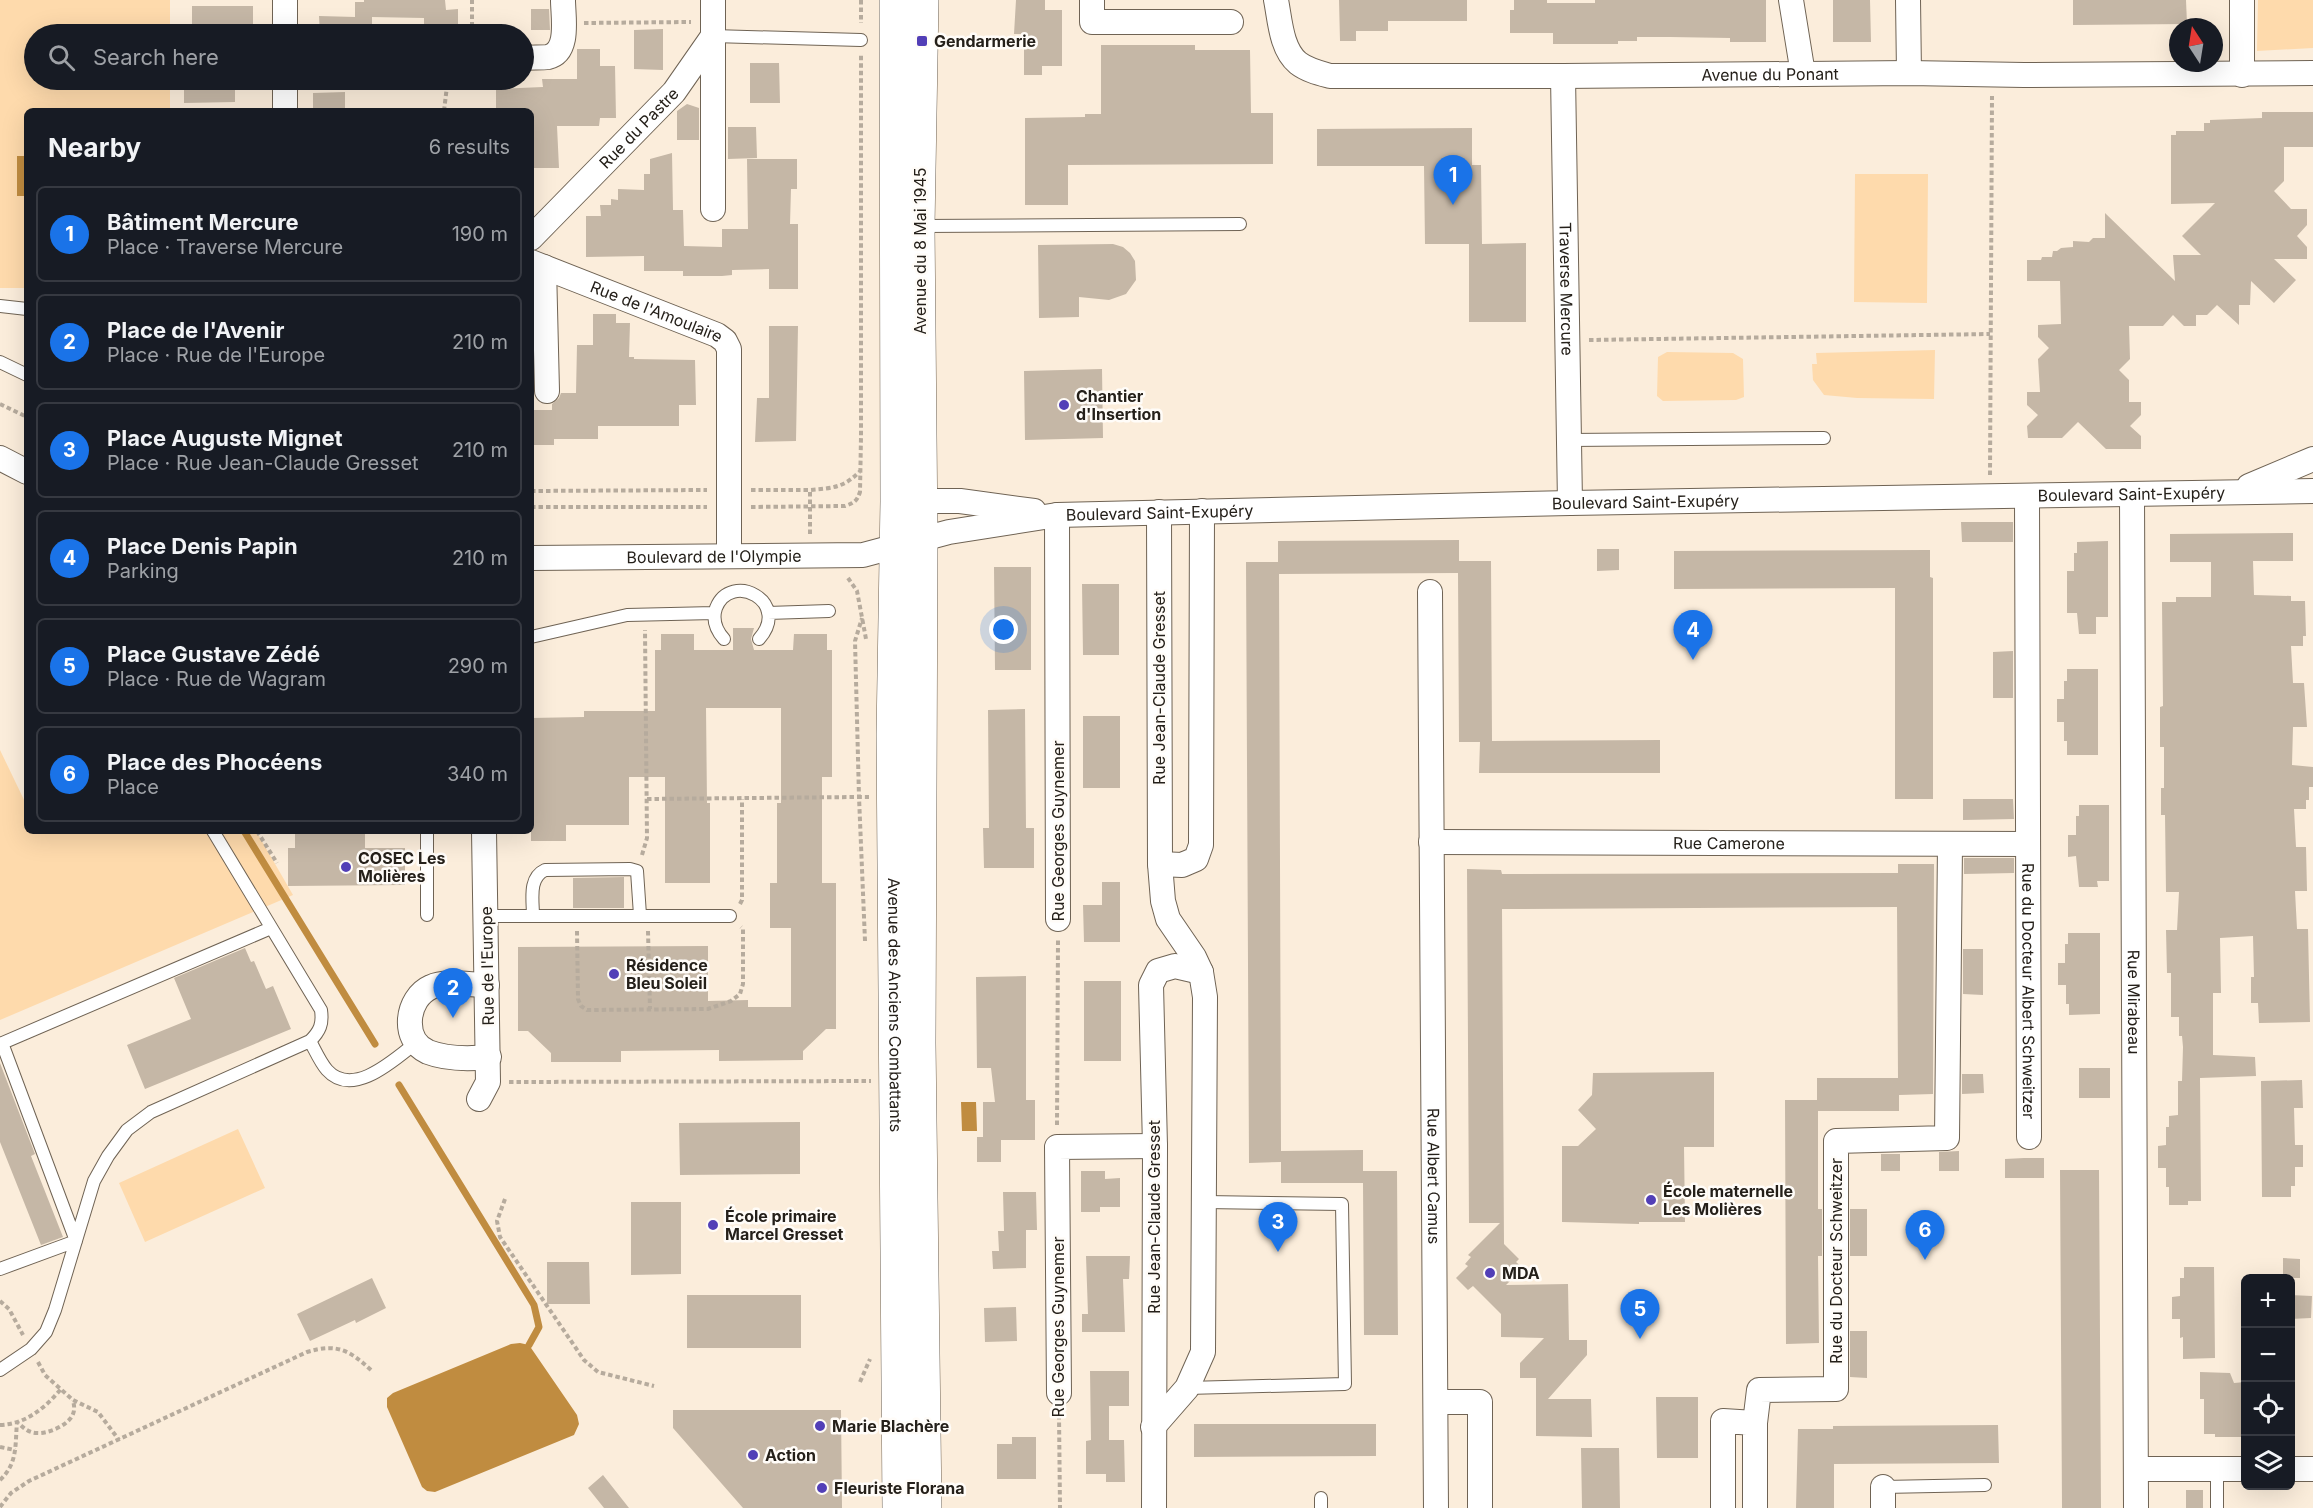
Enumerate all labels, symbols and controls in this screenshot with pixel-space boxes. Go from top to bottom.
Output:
north arrow [2169,18,2223,72]
search box [24,24,534,90]
place label: Gendarmerie [934,31,1036,51]
marker: Gendarmerie [915,34,929,48]
icon: search [45,41,78,74]
text: Search here [93,44,219,70]
street label: Avenue du Ponant [1701,64,1839,85]
street label: Rue du Pastre [595,83,683,173]
text: Nearby [48,132,141,163]
text: 6 results [429,135,510,159]
pin: 1 [1434,156,1472,205]
street label: Avenue du 8 Mai 1945 [910,167,930,335]
text: Bâtiment Mercure [107,209,299,235]
text: 1 [65,222,74,246]
text: 190 m [452,222,508,246]
street label: Traverse Mercure [1555,222,1578,356]
text: Place · Traverse Mercure [107,235,343,259]
street label: Rue de l'Amoulaire [588,276,727,346]
text: Place de l'Avenir [107,317,285,343]
text: 2 [63,330,76,354]
text: 210 m [452,330,508,354]
text: Place · Rue de l'Europe [107,343,325,367]
place label: Chantier d'Insertion [1076,386,1161,424]
marker: Chantier d'Insertion [1057,398,1071,412]
text: Place Auguste Mignet [107,425,343,451]
text: 3 [63,438,76,462]
text: 210 m [452,438,508,462]
text: Place · Rue Jean-Claude Gresset [107,451,419,475]
street label: Boulevard Saint-Exupéry [2038,482,2225,505]
street label: Boulevard Saint-Exupéry [1552,490,1739,513]
street label: Boulevard Saint-Exupéry [1066,500,1254,525]
text: Place Denis Papin [107,533,298,559]
text: 4 [63,546,76,570]
text: 210 m [452,546,508,570]
street label: Boulevard de l'Olympie [626,546,802,567]
text: Parking [107,559,179,583]
street label: Rue Jean-Claude Gresset [1149,591,1169,785]
pin: 4 [1674,610,1712,660]
your location [989,615,1018,644]
text: Place Gustave Zédé [107,641,320,667]
text: 5 [63,654,76,678]
text: 290 m [448,654,508,678]
text: Place · Rue de Wagram [107,667,326,691]
street label: Rue Georges Guynemer [1048,741,1068,921]
text: Place des Phocéens [107,749,322,775]
text: 6 [63,762,76,786]
text: 340 m [447,762,508,786]
text: Place [107,775,159,799]
street label: Rue Camerone [1673,833,1785,853]
place label: COSEC Les Molières [358,848,446,886]
marker: COSEC Les Molières [339,860,353,874]
street label: Rue du Docteur Albert Schweitzer [2018,863,2039,1119]
street label: Avenue des Anciens Combattants [884,878,906,1132]
street label: Rue de l'Europe [476,906,498,1026]
street label: Rue Mirabeau [2124,950,2144,1054]
place label: Résidence Bleu Soleil [626,955,708,993]
marker: Résidence Bleu Soleil [607,967,621,981]
pin: 2 [434,968,472,1018]
street label: Rue Albert Camus [1423,1108,1444,1244]
street label: Rue Jean-Claude Gresset [1144,1120,1164,1314]
street label: Rue du Docteur Schweitzer [1826,1158,1846,1364]
place label: École maternelle Les Molières [1663,1181,1793,1219]
marker: École maternelle Les Molières [1644,1193,1658,1207]
pin: 3 [1258,1202,1298,1252]
place label: École primaire Marcel Gresset [725,1206,844,1244]
pin: 6 [1906,1210,1944,1260]
marker: École primaire Marcel Gresset [706,1218,720,1232]
street label: Rue Georges Guynemer [1048,1237,1068,1417]
place label: MDA [1502,1263,1540,1283]
marker: MDA [1483,1266,1497,1280]
map controls [2241,1274,2295,1490]
button: + [2241,1274,2295,1328]
pin: 5 [1620,1290,1660,1339]
button: − [2241,1328,2295,1382]
button: locate [2241,1382,2295,1436]
place label: Marie Blachère [832,1416,949,1436]
marker: Marie Blachère [813,1419,827,1433]
button: layers [2241,1436,2295,1490]
place label: Action [765,1445,816,1465]
marker: Action [746,1448,760,1462]
place label: Fleuriste Florana [834,1478,965,1498]
marker: Fleuriste Florana [815,1481,829,1495]

